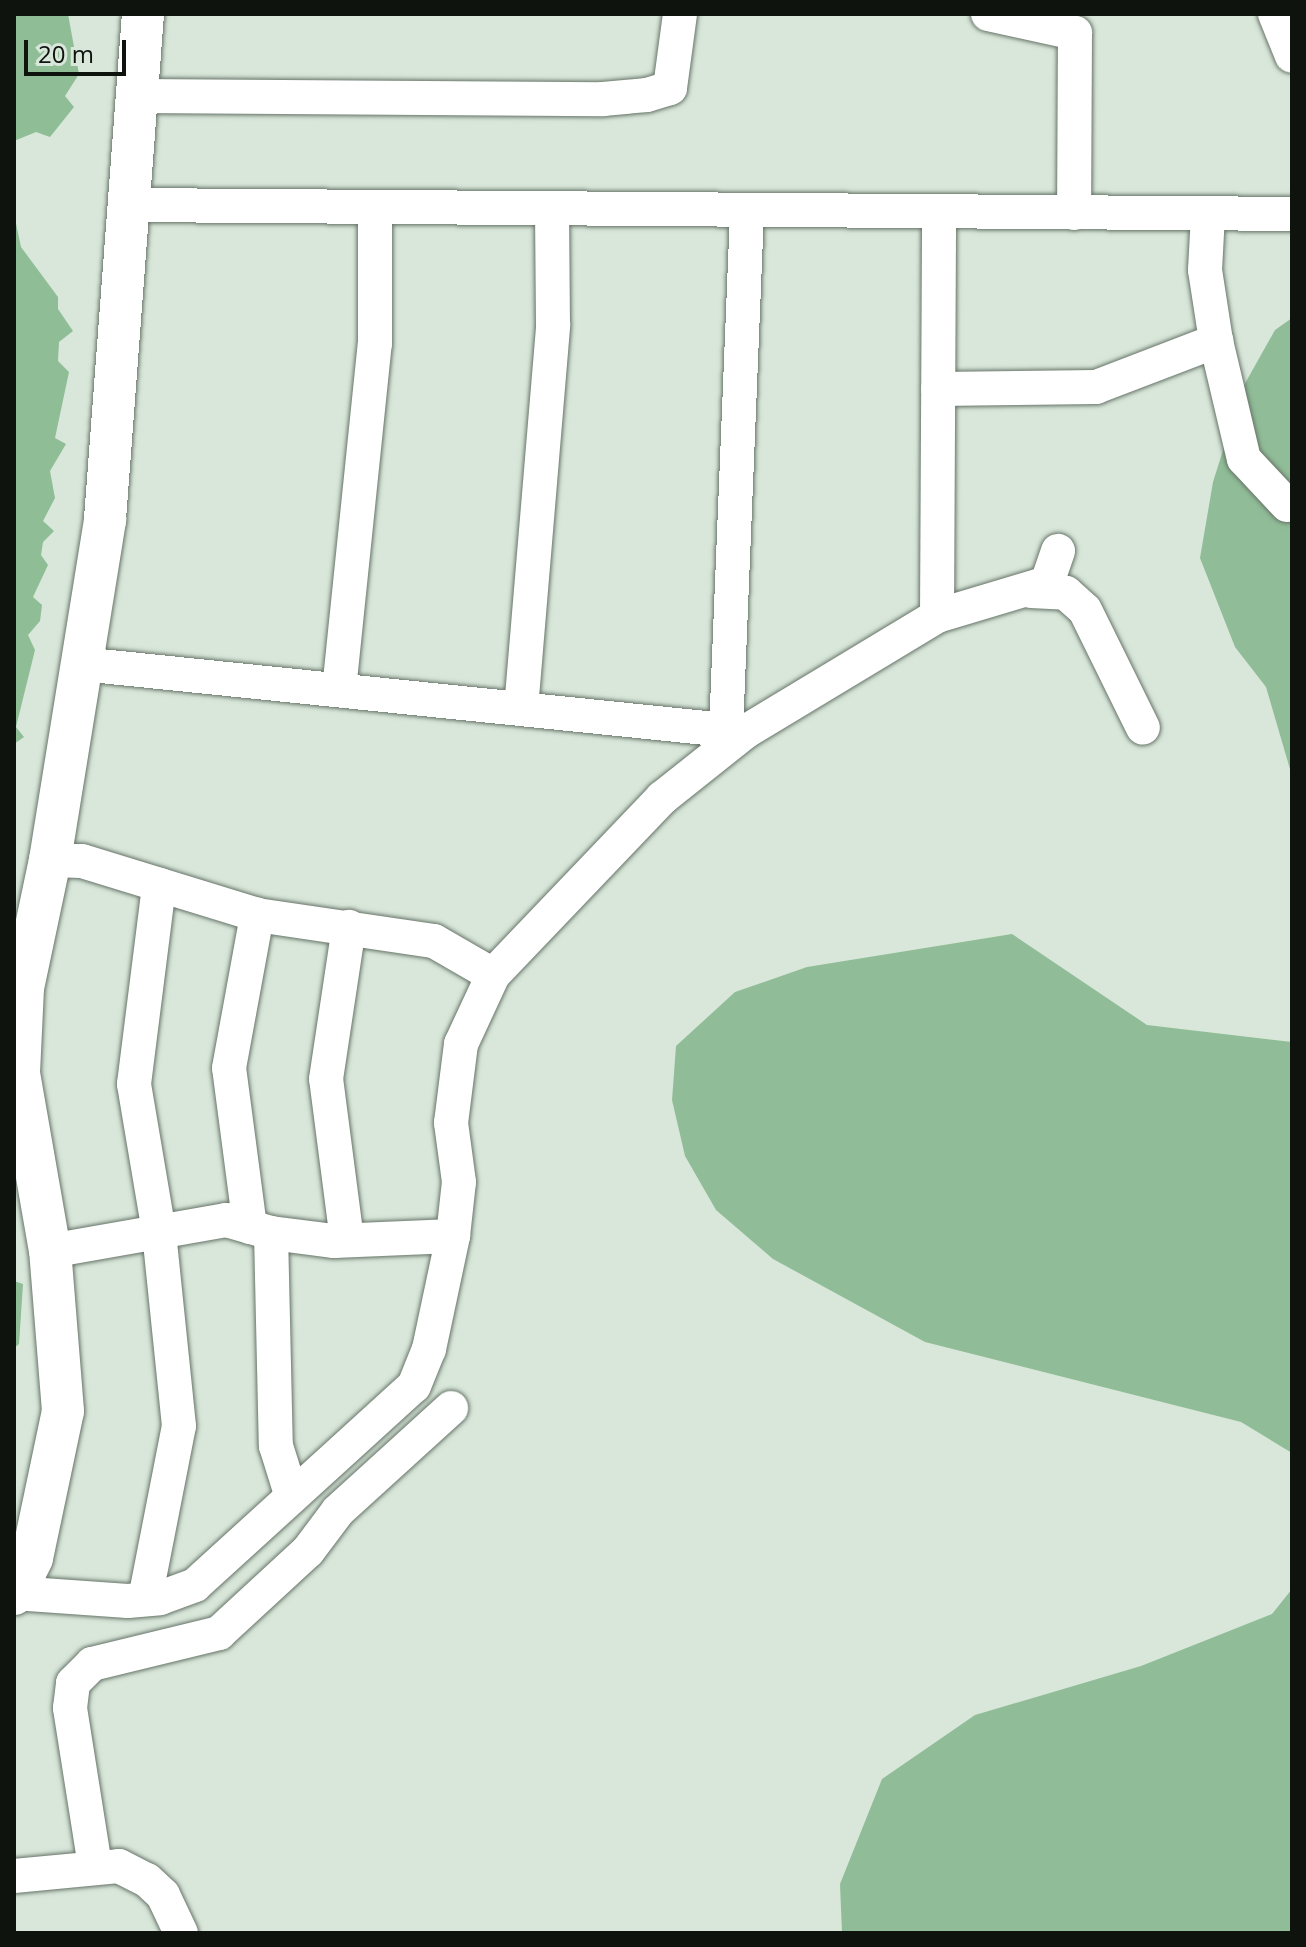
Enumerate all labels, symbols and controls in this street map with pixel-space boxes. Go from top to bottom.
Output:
scale bar [28,24,130,74]
text: 20 m [38,37,94,70]

